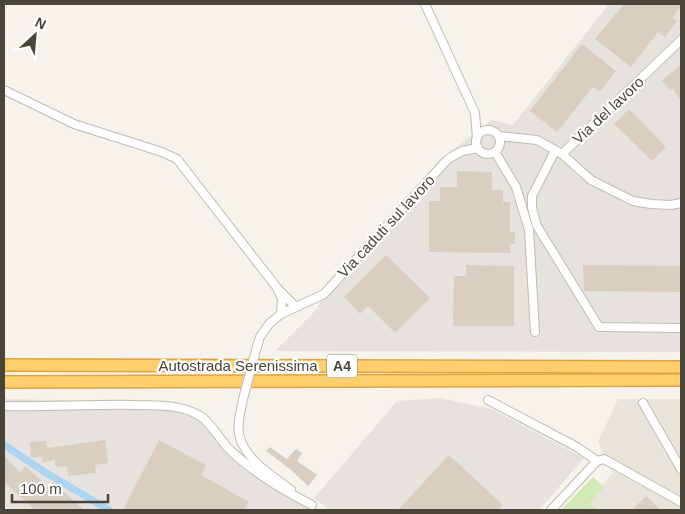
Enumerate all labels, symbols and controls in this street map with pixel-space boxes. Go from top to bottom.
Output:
north arrow [10,10,60,60]
text: N [33,14,49,33]
street label: Via del lavoro [569,73,647,147]
street label: Via caduti sul lavoro [334,171,438,281]
road number: A4 [327,354,357,378]
street label: Autostrada Serenissima [158,357,318,374]
scale bar [12,472,109,504]
text: 100 m [20,480,62,497]

